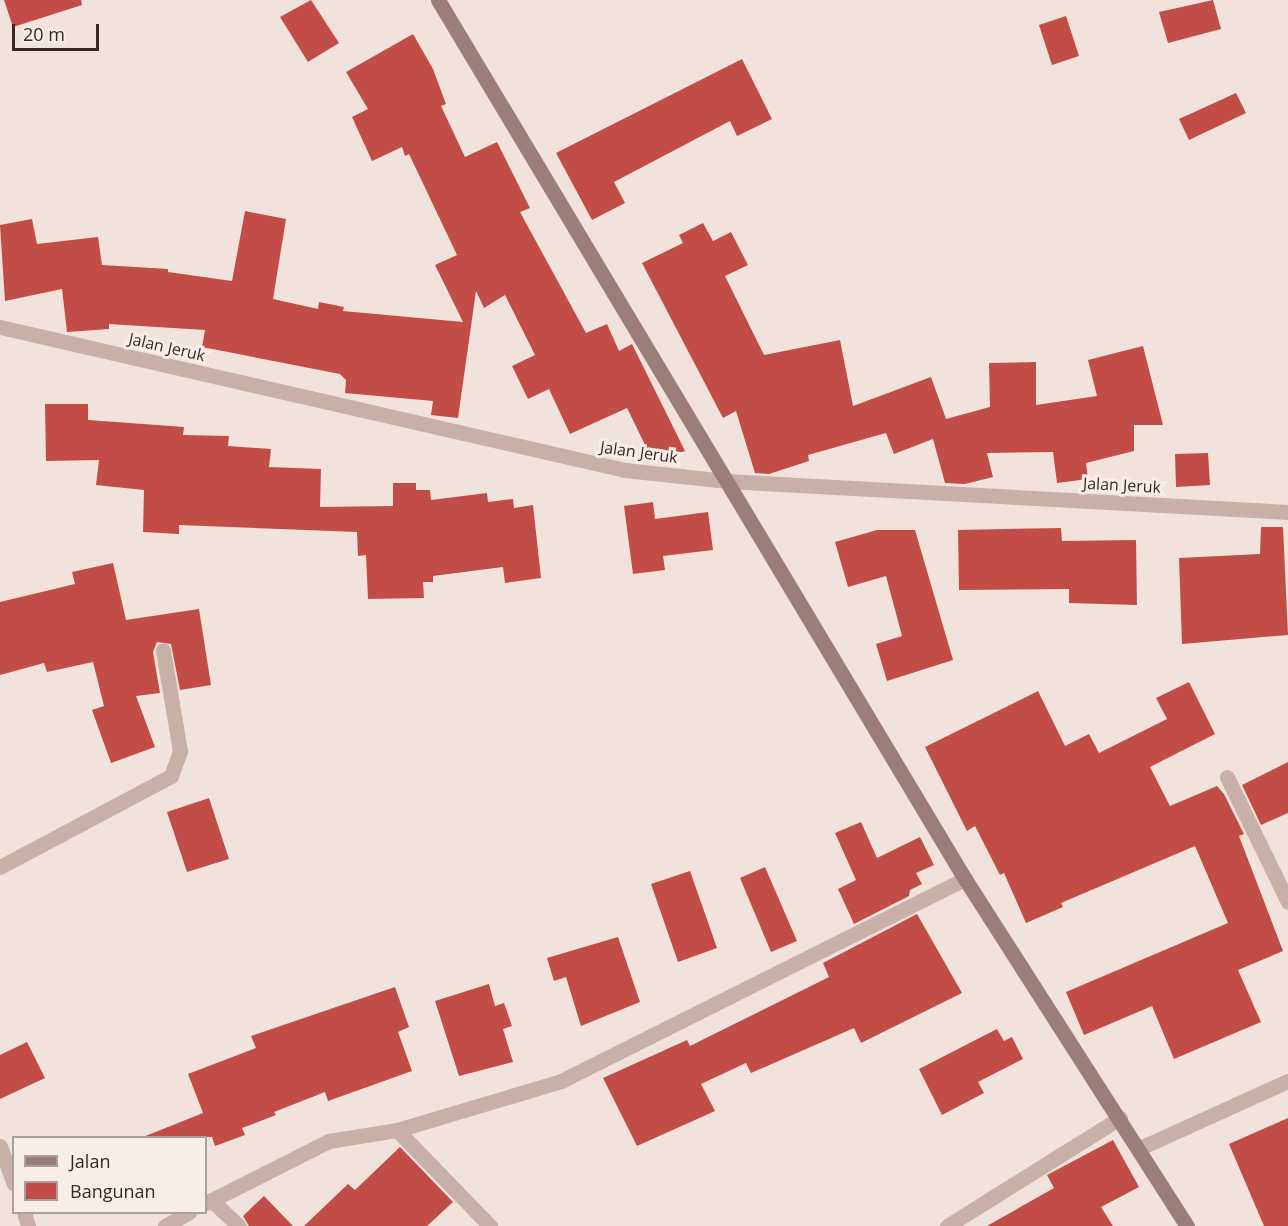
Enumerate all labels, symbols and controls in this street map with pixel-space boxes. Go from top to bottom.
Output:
scale bar [15,12,102,50]
text: 20 m [23,22,65,46]
street label: Jalan Jeruk [127,329,207,365]
street label: Jalan Jeruk [599,437,679,467]
street label: Jalan Jeruk [1082,473,1162,497]
legend [12,1136,207,1214]
text: Jalan [70,1149,110,1173]
text: Bangunan [70,1179,156,1203]

